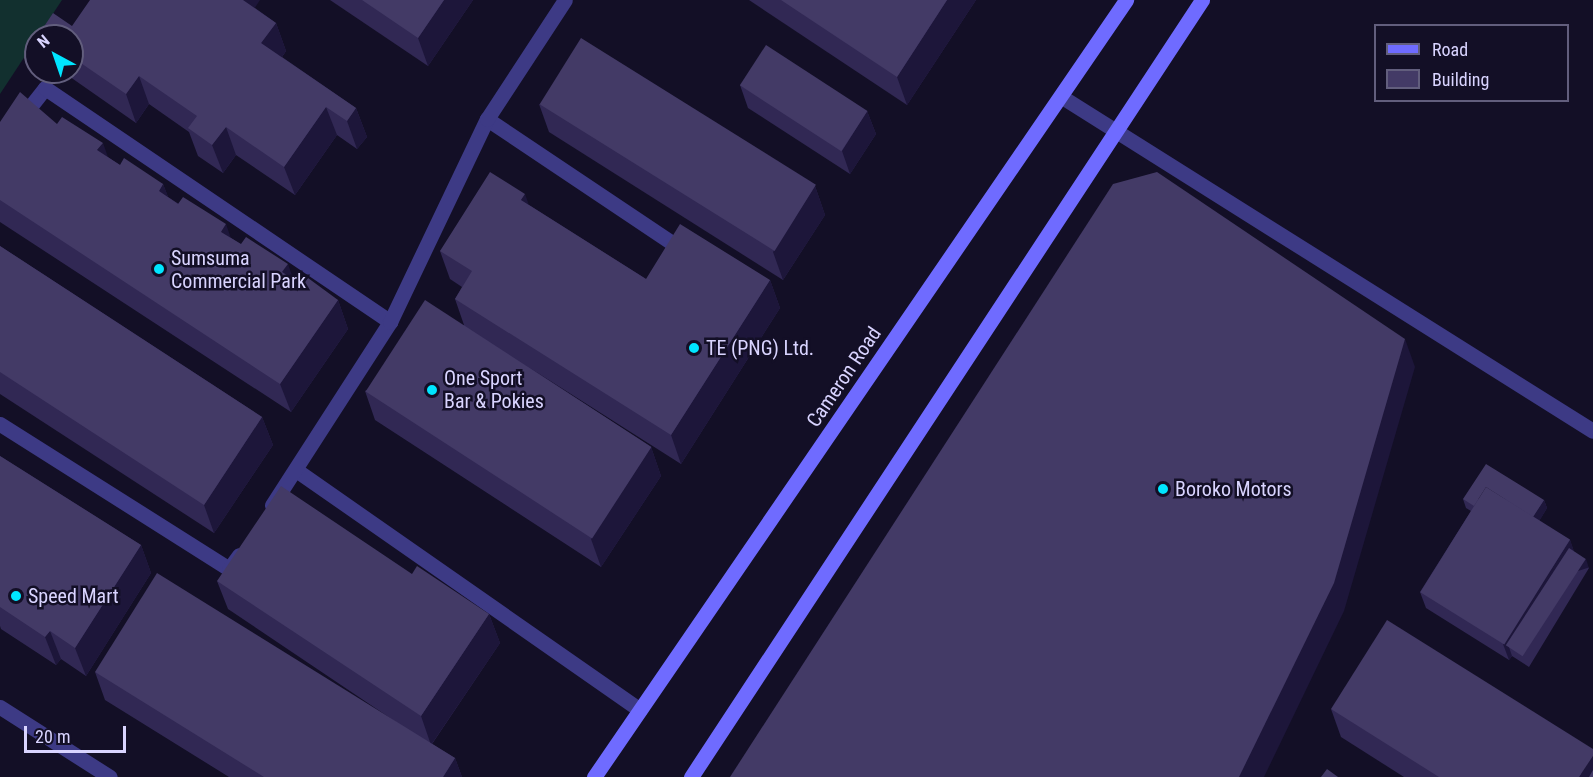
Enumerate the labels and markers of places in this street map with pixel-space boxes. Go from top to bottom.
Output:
place label: Sumsuma Commercial Park [171,246,306,293]
marker: Sumsuma Commercial Park [152,262,166,276]
place label: TE (PNG) Ltd. [706,336,814,360]
marker: TE (PNG) Ltd. [687,341,701,355]
place label: One Sport Bar & Pokies [444,366,544,413]
marker: One Sport Bar & Pokies [425,383,439,397]
place label: Boroko Motors [1175,477,1292,501]
marker: Boroko Motors [1156,482,1170,496]
place label: Speed Mart [28,584,119,608]
marker: Speed Mart [9,589,23,603]

